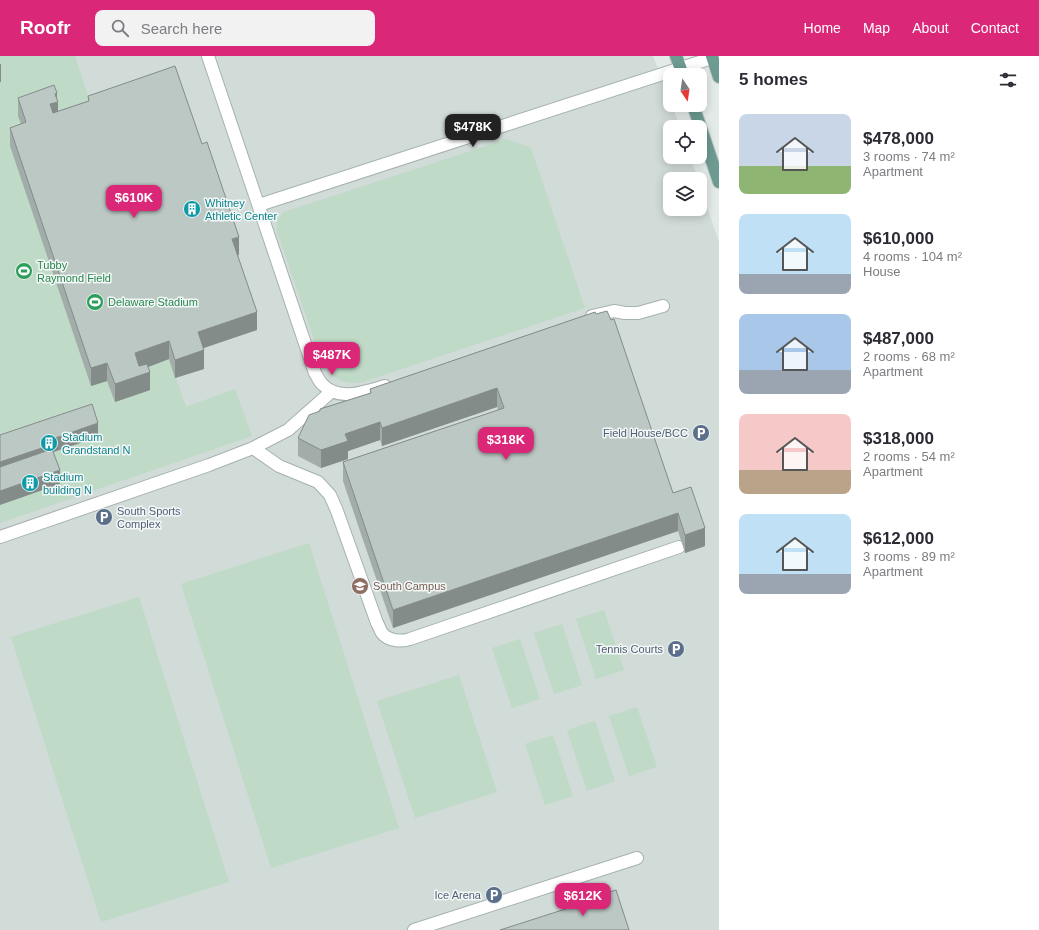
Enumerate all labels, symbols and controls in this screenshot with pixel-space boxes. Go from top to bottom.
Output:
search box [95,10,375,46]
text: Roofr [20,17,71,38]
icon: search [109,17,131,39]
text: Search here [141,20,222,37]
text: Home [804,20,841,36]
text: Map [863,20,890,36]
text: About [912,20,949,36]
text: Contact [971,20,1019,36]
north arrow [663,68,707,112]
map controls [663,68,707,216]
icon: filters [997,69,1019,91]
text: 5 homes [739,70,808,89]
pin: $478K [445,114,501,148]
text: $478K [454,119,492,134]
button: locate [663,120,707,164]
text: $478,000 [863,129,934,148]
icon: home [771,130,819,178]
text: 3 rooms · 74 m² [863,149,955,164]
text: Apartment [863,164,923,179]
button: layers [663,172,707,216]
pin: $610K [106,185,162,219]
text: $610K [115,190,153,205]
place label: Whitney Athletic Center [205,197,277,222]
building icon: Whitney Athletic Center [182,199,202,219]
text: $610,000 [863,229,934,248]
icon: home [771,230,819,278]
text: 4 rooms · 104 m² [863,249,962,264]
place label: Tubby Raymond Field [37,259,111,284]
sports icon: Tubby Raymond Field [14,261,34,281]
text: House [863,264,901,279]
sports icon: Delaware Stadium [85,292,105,312]
place label: Delaware Stadium [108,296,198,308]
text: $487,000 [863,329,934,348]
icon: home [771,330,819,378]
pin: $487K [304,342,360,376]
text: $487K [313,347,351,362]
text: 2 rooms · 68 m² [863,349,955,364]
text: Apartment [863,364,923,379]
parking icon: Field House/BCC [691,423,711,443]
pin: $318K [478,427,534,461]
place label: Field House/BCC [603,427,688,439]
text: $318,000 [863,429,934,448]
icon: home [771,430,819,478]
place label: Stadium Grandstand N [62,431,131,456]
text: $318K [487,432,525,447]
building icon: Stadium Grandstand N [39,433,59,453]
text: 2 rooms · 54 m² [863,449,955,464]
text: Apartment [863,464,923,479]
place label: Stadium building N [43,471,92,496]
building icon: Stadium building N [20,473,40,493]
place label: South Sports Complex [117,505,181,530]
parking icon: South Sports Complex [94,507,114,527]
text: $612,000 [863,529,934,548]
icon: home [771,530,819,578]
text: 3 rooms · 89 m² [863,549,955,564]
text: Apartment [863,564,923,579]
school or university icon: South Campus [350,576,370,596]
place label: South Campus [373,580,446,592]
parking icon: Tennis Courts [666,639,686,659]
place label: Tennis Courts [596,643,663,655]
pin: $612K [555,883,611,917]
parking icon: Ice Arena [484,885,504,905]
text: $612K [564,888,602,903]
place label: Ice Arena [435,889,482,901]

